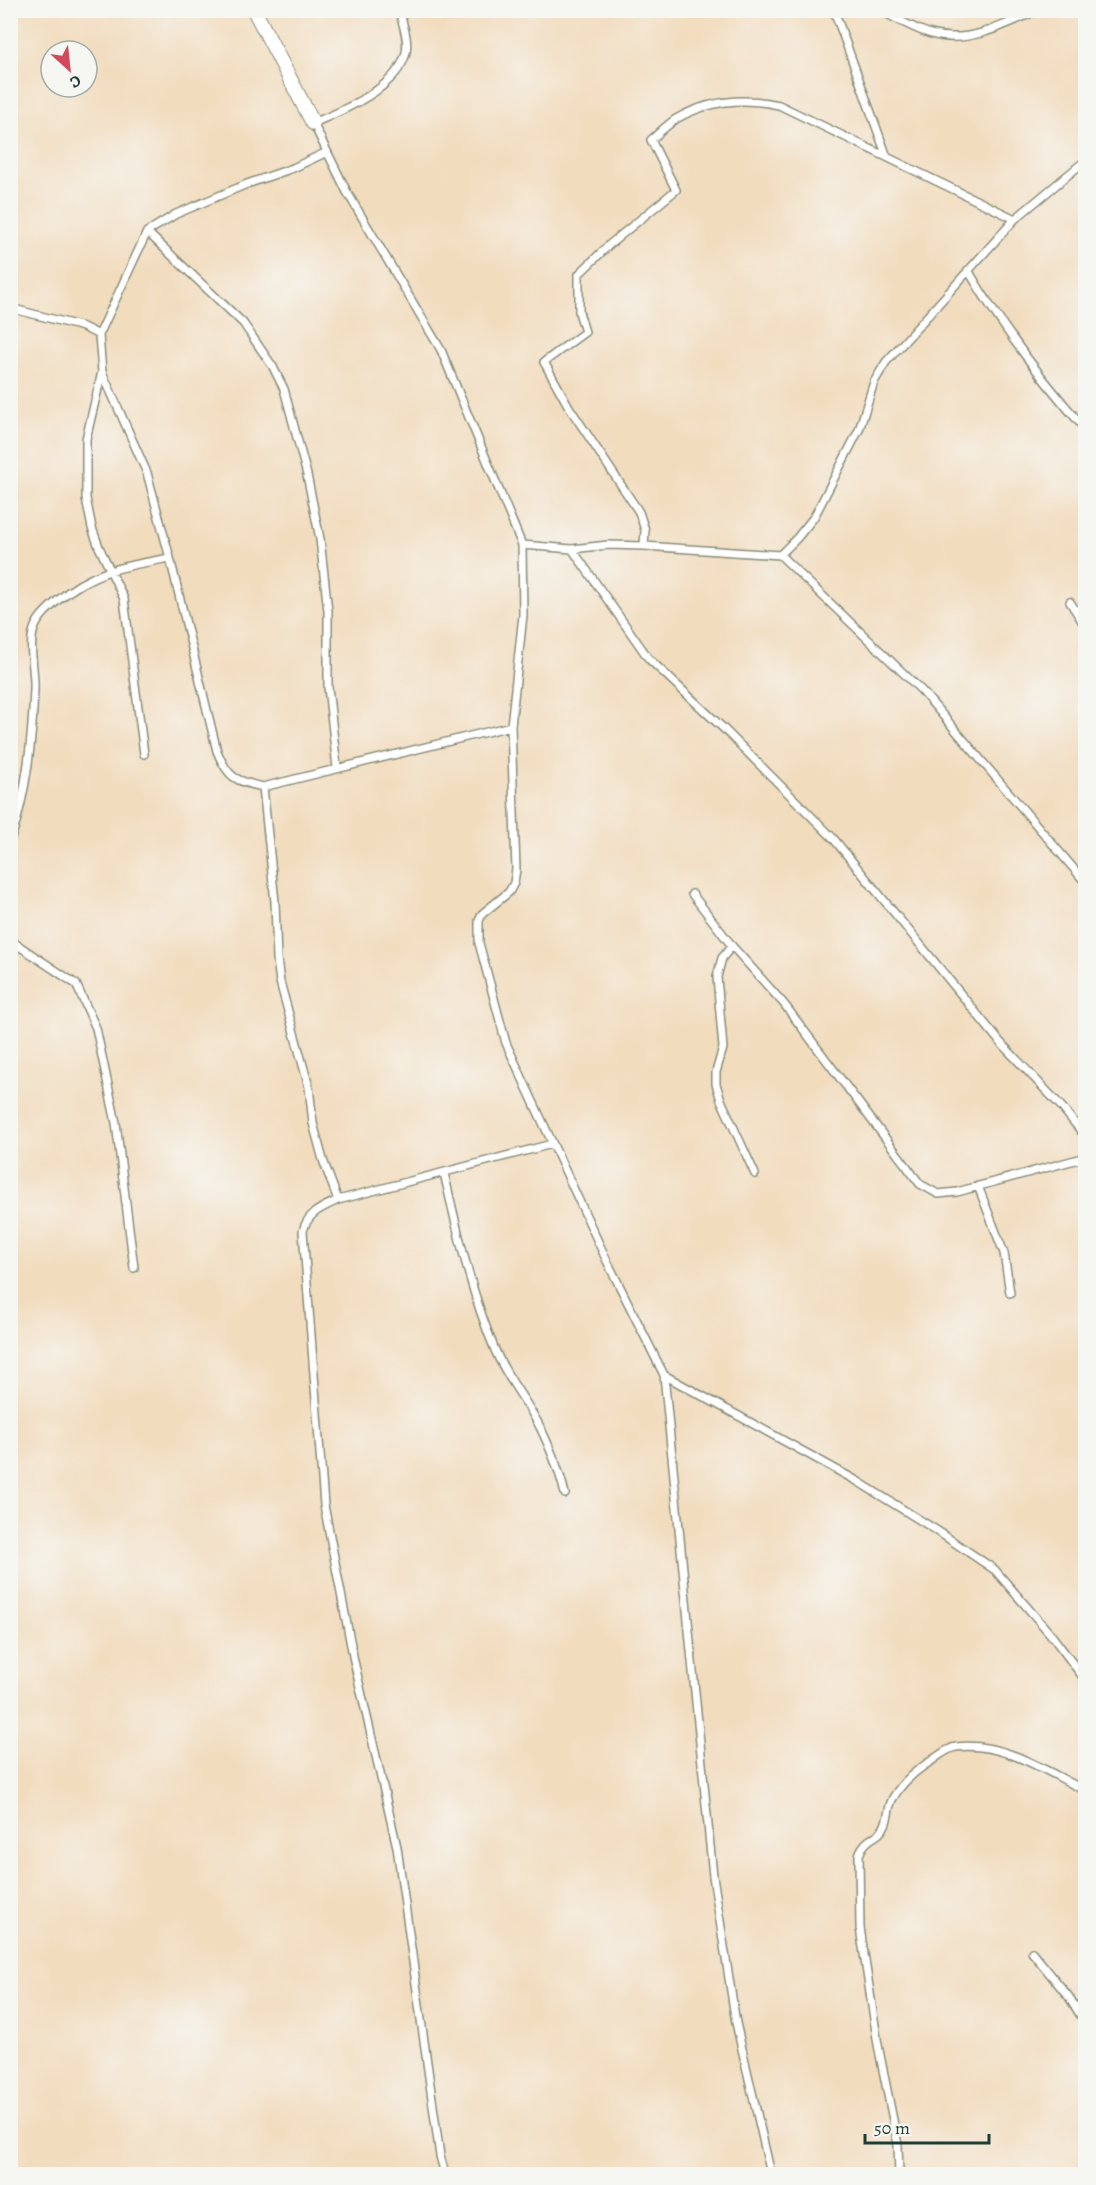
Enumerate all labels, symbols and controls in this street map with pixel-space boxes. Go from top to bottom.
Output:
north arrow [39,39,99,99]
text: С [66,69,85,94]
scale bar [865,2107,990,2145]
text: 50 m [874,2116,910,2140]

